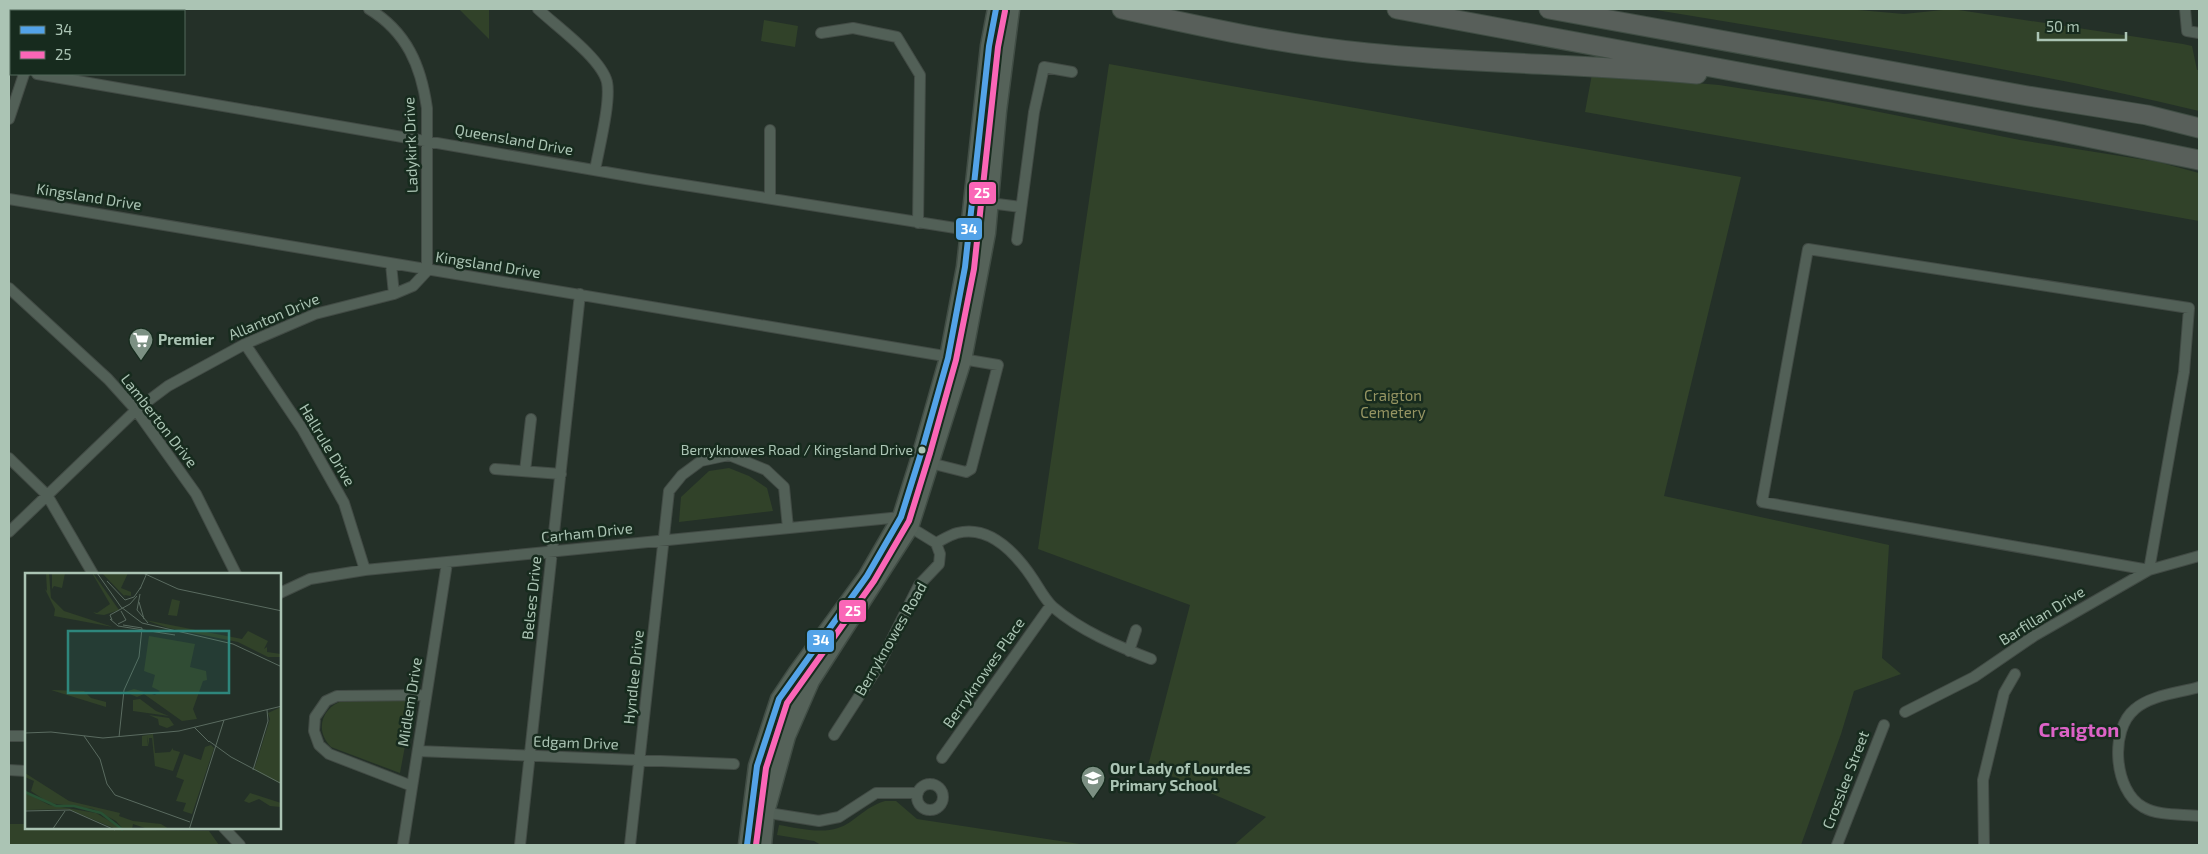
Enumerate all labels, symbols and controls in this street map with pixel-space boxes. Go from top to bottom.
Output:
legend [10,10,185,75]
scale bar [2038,10,2126,42]
text: 50 m [2046,17,2080,35]
text: 34 [55,20,73,38]
text: 25 [55,45,71,63]
street label: Ladykirk Drive [399,97,421,193]
street label: Queensland Drive [453,120,575,159]
street label: Kingsland Drive [35,179,143,213]
line badge: 25 [968,181,997,205]
text: 25 [974,184,990,201]
line badge: 34 [955,217,983,241]
text: 34 [961,220,978,237]
street label: Kingsland Drive [434,247,542,281]
street label: Allanton Drive [225,289,322,343]
supermarket icon: Premier [128,327,154,361]
place label: Premier [158,330,215,348]
street label: Lamberton Drive [118,370,202,471]
park label: Craigton Cemetery [1360,386,1426,421]
street label: Hallrule Drive [296,400,360,489]
place label: Berryknowes Road / Kingsland Drive [681,441,913,458]
marker: Berryknowes Road / Kingsland Drive [917,445,927,455]
street label: Carham Drive [540,518,634,546]
street label: Belses Drive [518,555,544,641]
inset map [25,573,281,829]
street label: Berryknowes Road [850,579,930,698]
street label: Barfillan Drive [1995,582,2088,649]
line badge: 25 [838,599,867,623]
text: 25 [845,602,861,619]
street label: Berryknowes Place [938,614,1028,731]
street label: Hyndlee Drive [619,629,647,725]
line badge: 34 [806,629,835,653]
text: 34 [813,631,830,648]
street label: Midlem Drive [393,656,425,748]
district label: Craigton [2039,717,2119,741]
street label: Crosslee Street [1818,728,1872,831]
street label: Edgam Drive [533,732,619,752]
place label: Our Lady of Lourdes Primary School [1110,759,1251,795]
school or university icon: Our Lady of Lourdes Primary School [1080,765,1106,799]

